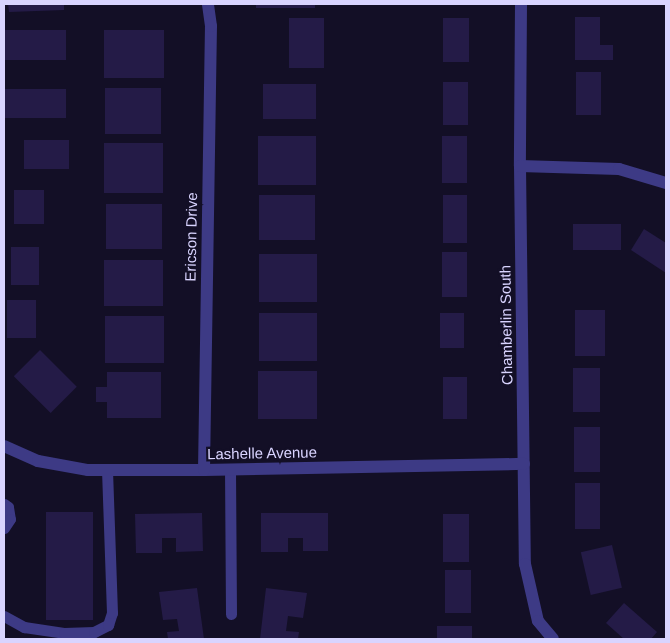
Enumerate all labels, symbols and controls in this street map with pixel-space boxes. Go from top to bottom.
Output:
street label: Ericson Drive [181,192,201,282]
street label: Chamberlin South [496,265,516,385]
street label: Lashelle Avenue [207,443,317,463]

